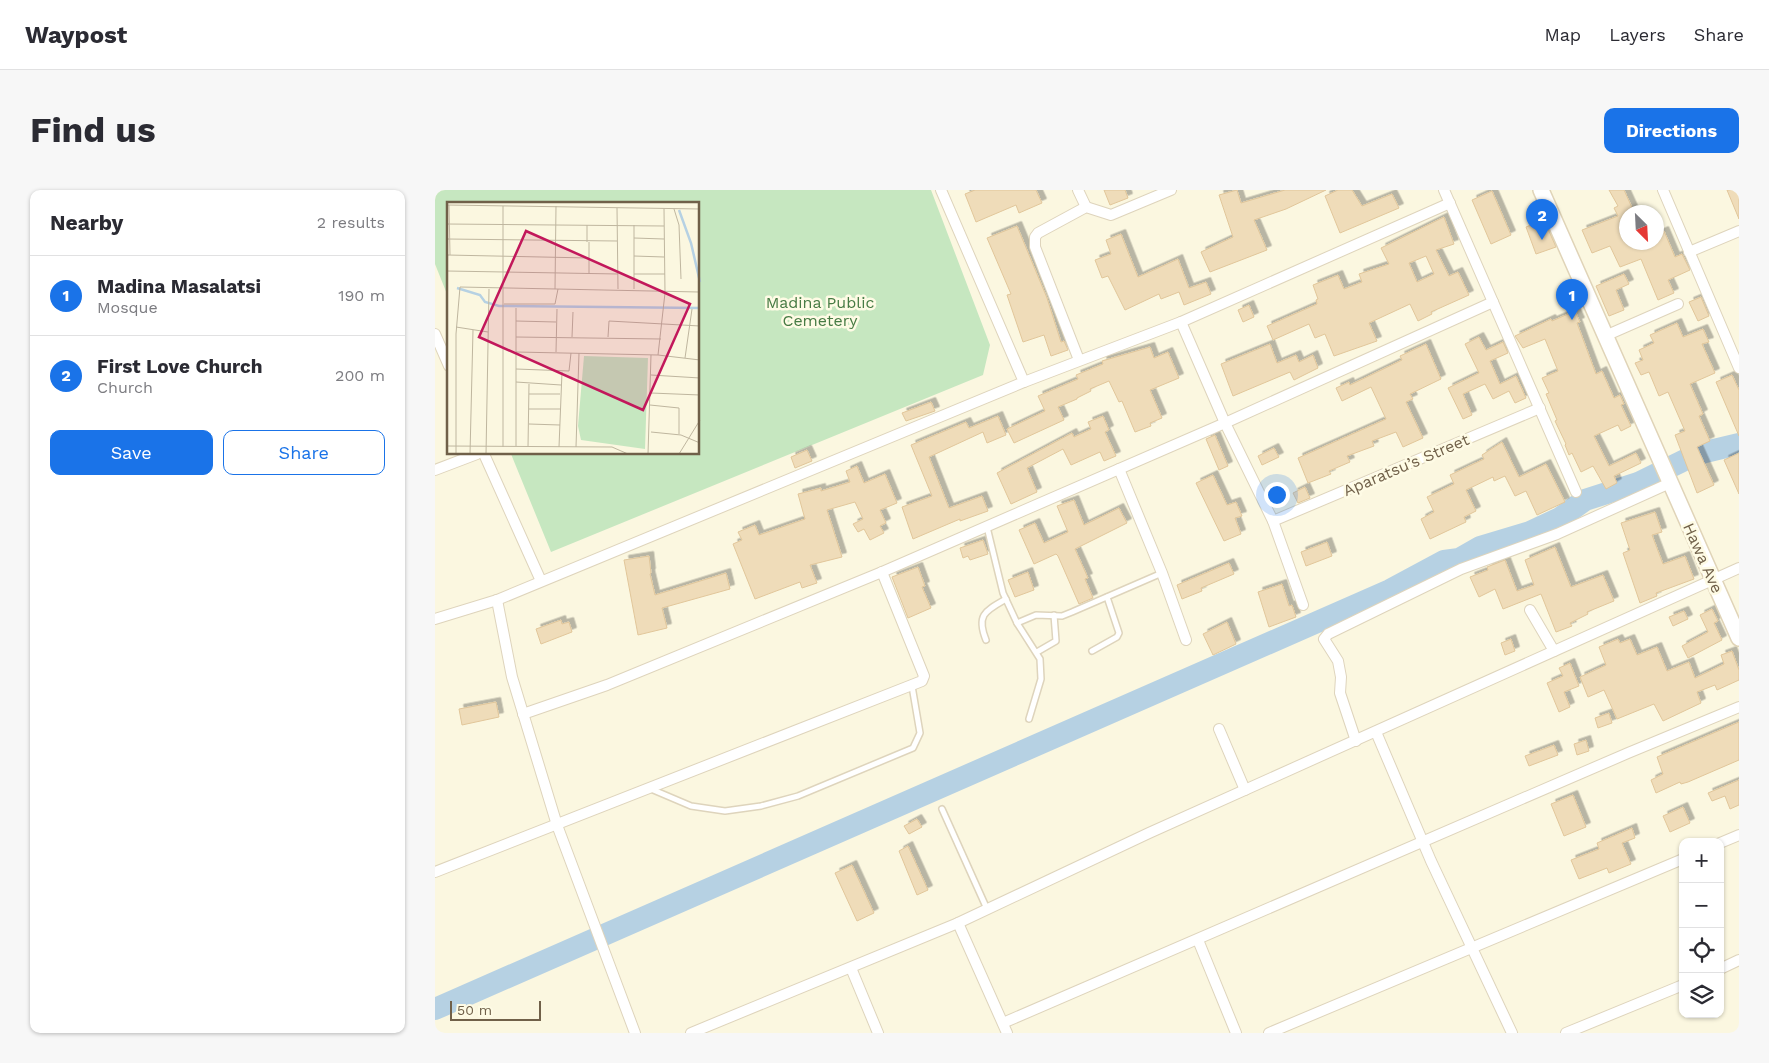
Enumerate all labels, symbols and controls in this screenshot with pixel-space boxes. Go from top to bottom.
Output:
text: Waypost [25,21,127,49]
text: Map [1544,24,1581,45]
text: Layers [1609,24,1666,45]
text: Share [1694,24,1744,45]
button: Directions [1604,108,1739,153]
text: Find us [30,109,156,151]
pin: 2 [1526,199,1558,240]
inset map [447,202,700,455]
north arrow [1619,205,1664,250]
text: Nearby [50,210,123,235]
text: 2 results [317,213,385,232]
text: Madina Masalatsi [97,275,261,298]
pin: 1 [1556,279,1588,320]
text: 1 [63,286,69,305]
text: 190 m [338,286,385,305]
park label: Madina Public Cemetery [766,293,874,330]
text: Mosque [97,298,158,317]
text: First Love Church [97,355,263,378]
text: 2 [61,366,71,385]
text: 200 m [335,366,385,385]
text: Church [97,378,153,397]
button: Save [50,430,213,475]
button: Share [223,430,385,475]
street label: Aparatsu’s Street [1340,430,1472,500]
your location [1264,482,1290,508]
street label: Hawa Ave [1679,520,1727,596]
map controls [1679,838,1724,1018]
button: + [1679,838,1724,883]
button: − [1679,883,1724,928]
button: locate [1679,928,1724,973]
button: layers [1679,973,1724,1018]
scale bar [450,998,541,1021]
text: 50 m [457,1002,492,1018]

